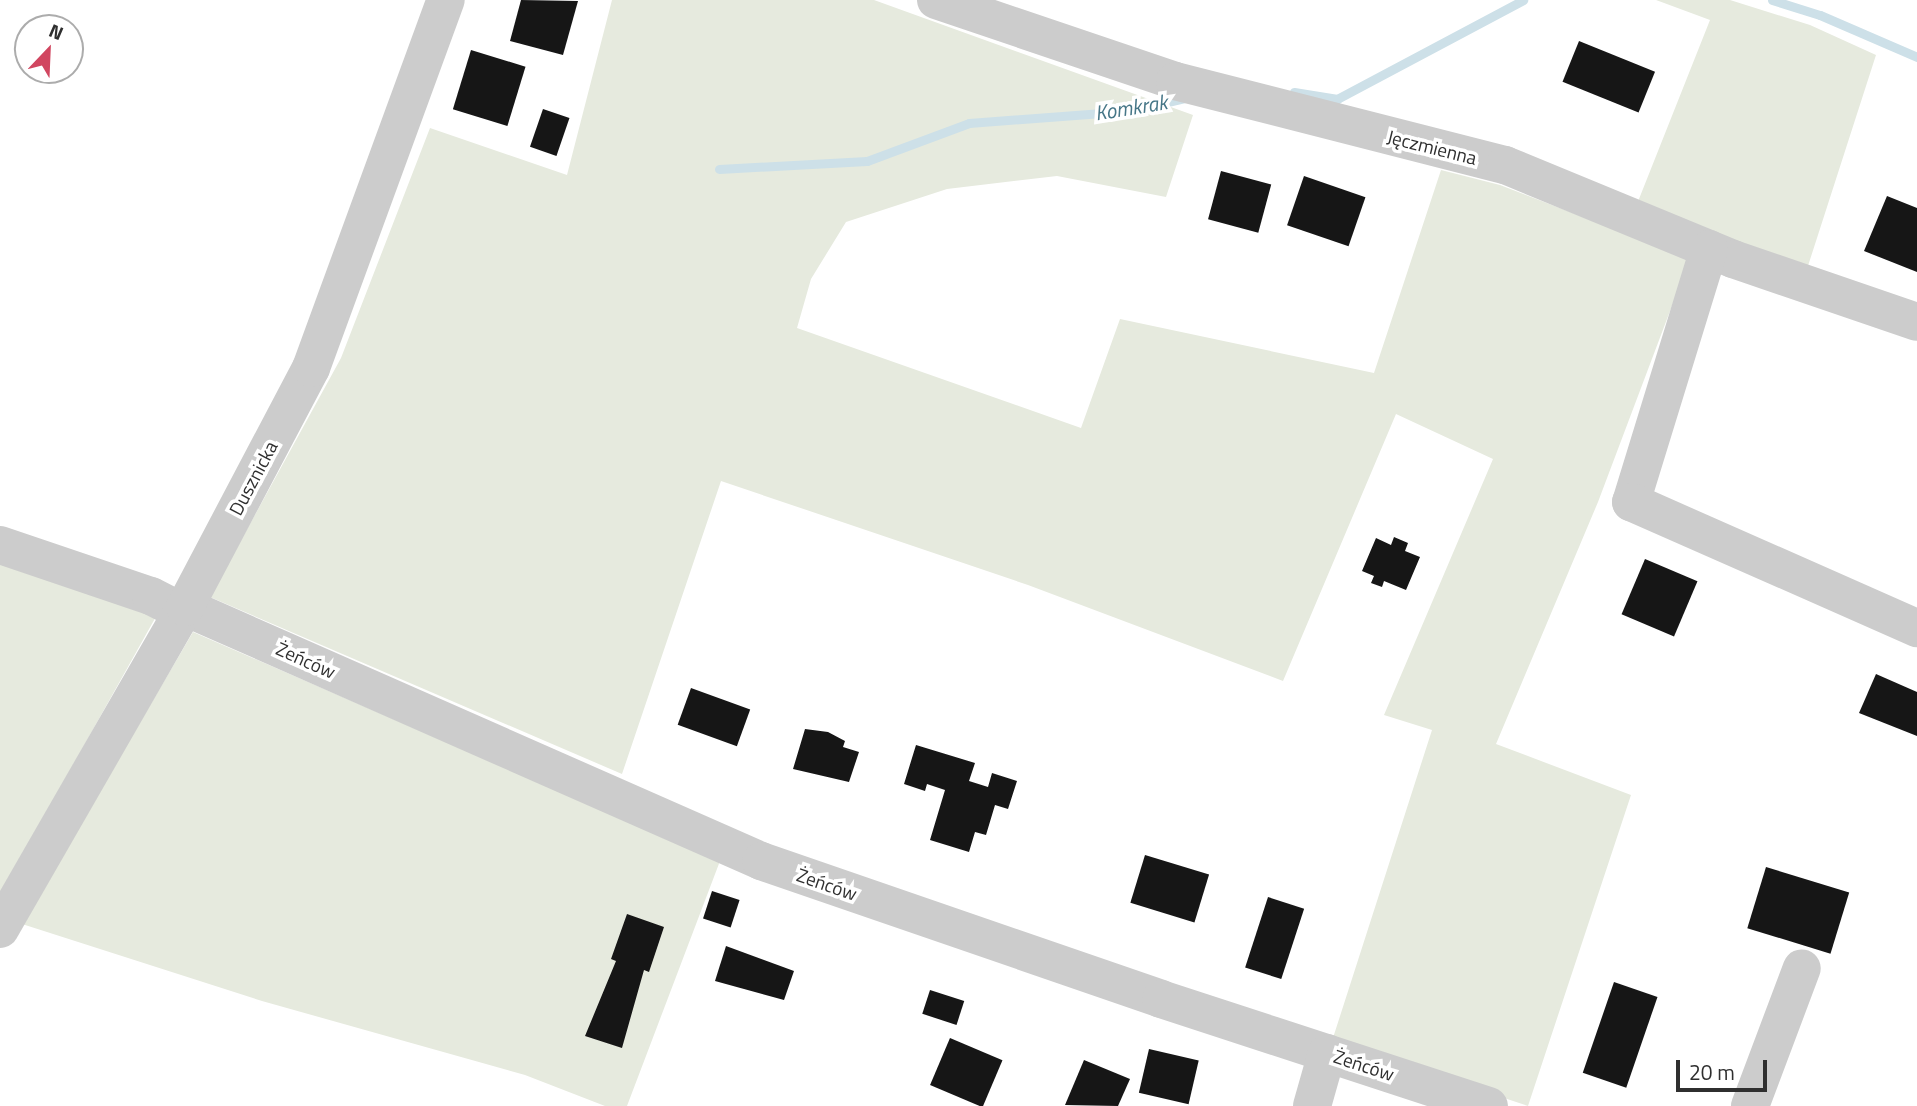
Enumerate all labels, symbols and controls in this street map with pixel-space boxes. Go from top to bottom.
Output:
north arrow [14,14,84,84]
text: N [45,15,68,47]
water label: Komkrak [1093,89,1169,125]
street label: Jęczmienna [1385,125,1479,169]
street label: Dusznicka [224,437,282,519]
street label: Żeńców [273,637,339,683]
street label: Żeńców [794,863,860,905]
street label: Żeńców [1331,1045,1397,1085]
scale bar [1679,1046,1770,1090]
text: 20 m [1689,1056,1735,1088]

